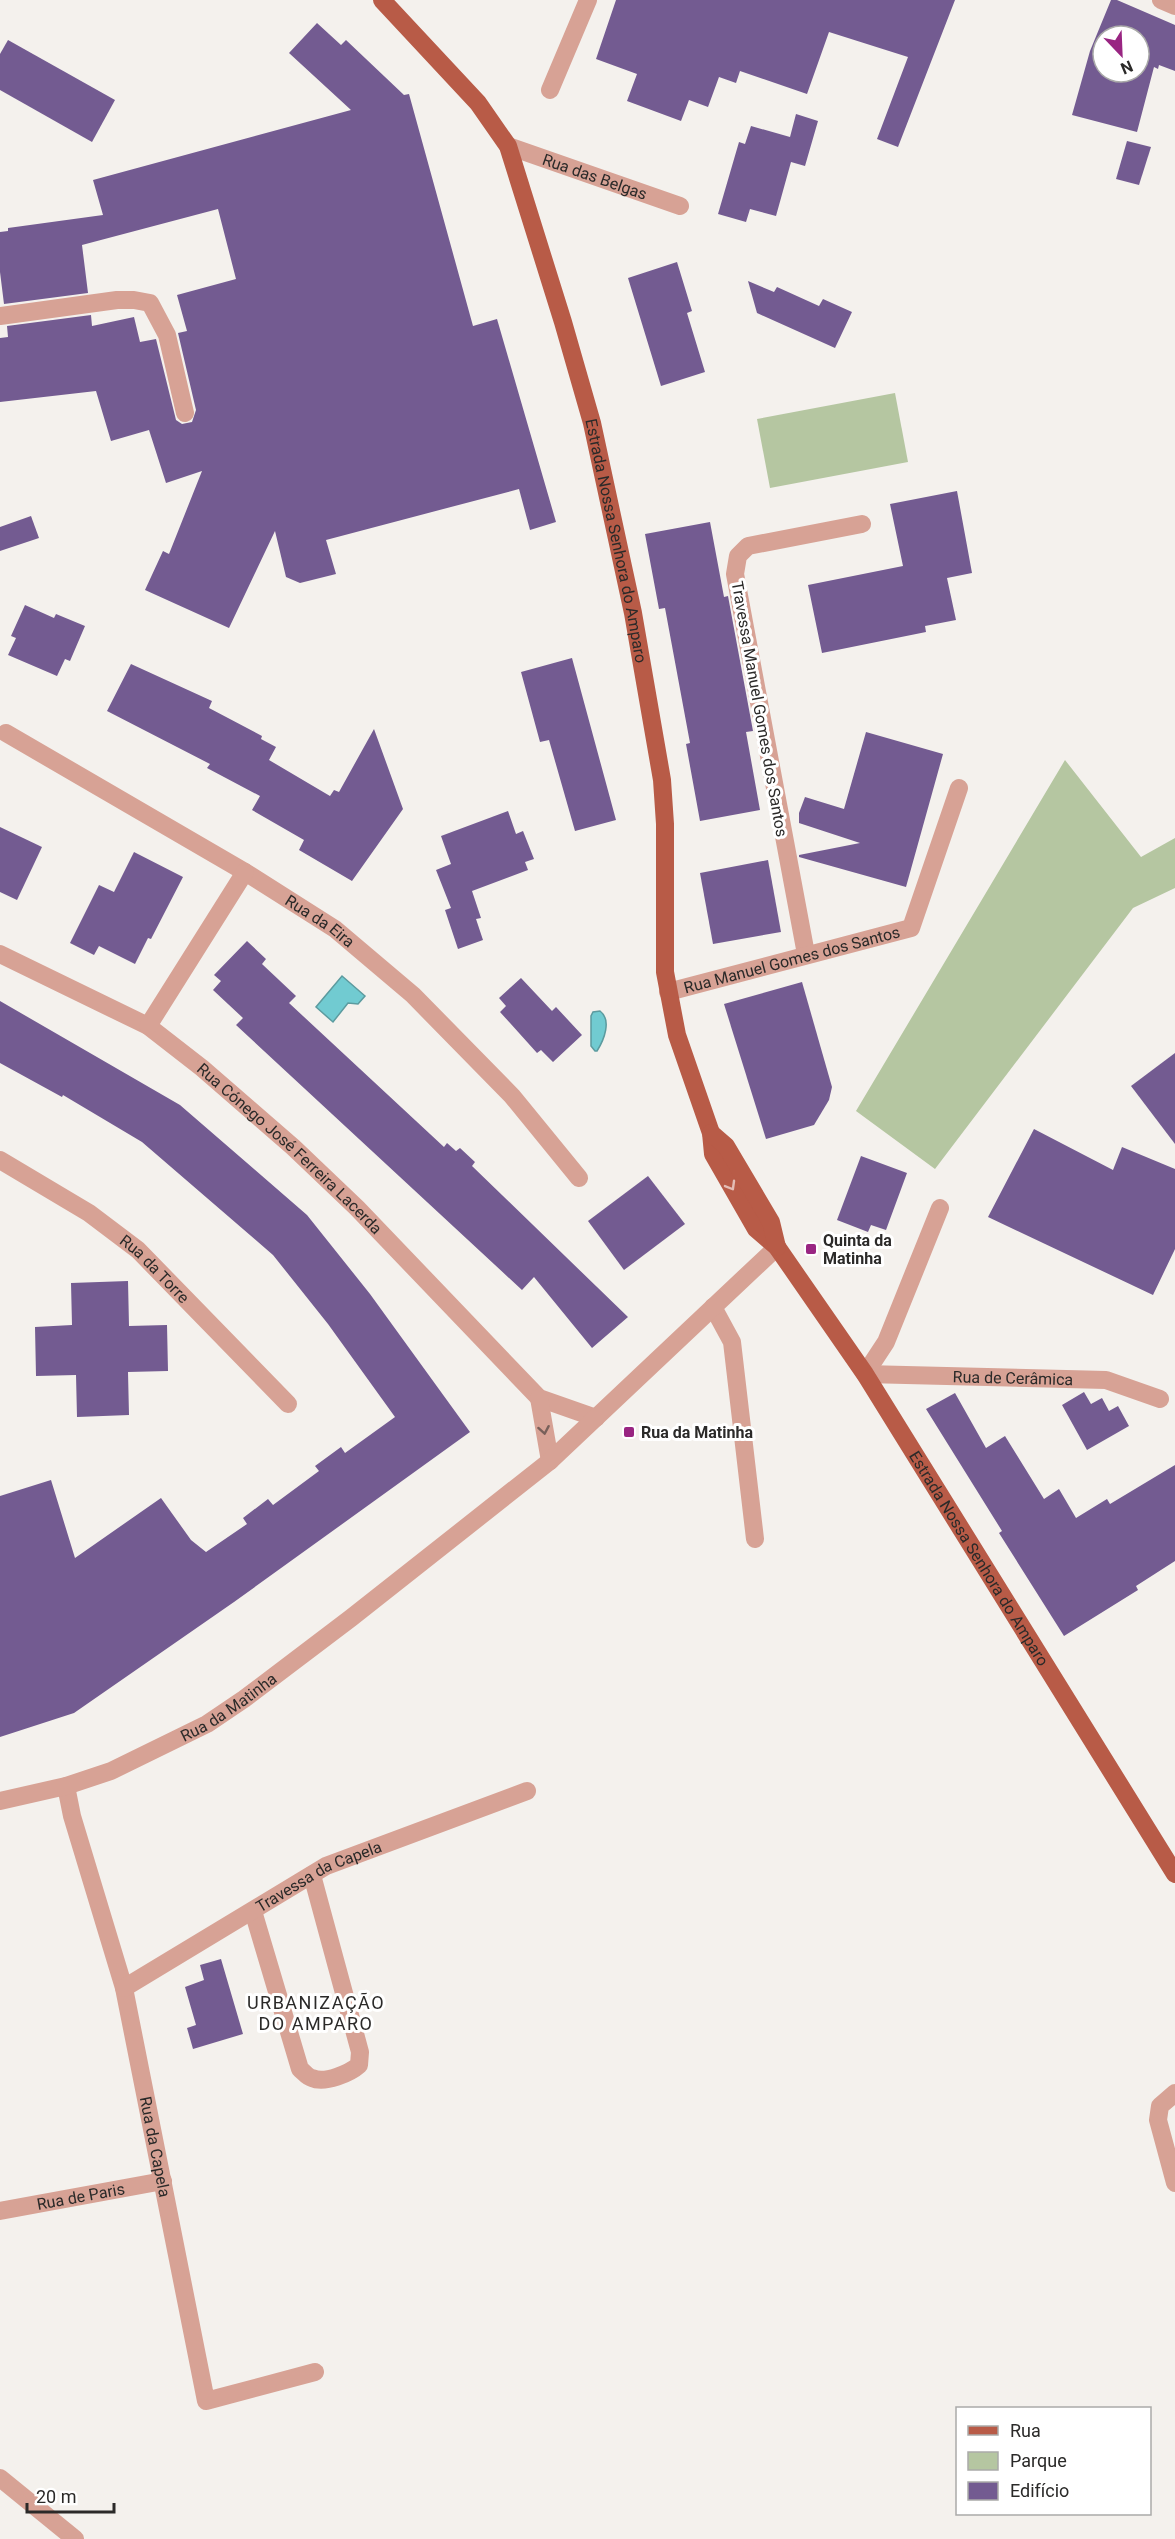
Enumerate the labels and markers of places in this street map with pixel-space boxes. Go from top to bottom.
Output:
place label: Quinta da Matinha [823,1231,892,1268]
marker: Quinta da Matinha [804,1242,818,1256]
place label: Rua da Matinha [641,1423,753,1442]
marker: Rua da Matinha [622,1425,636,1439]

